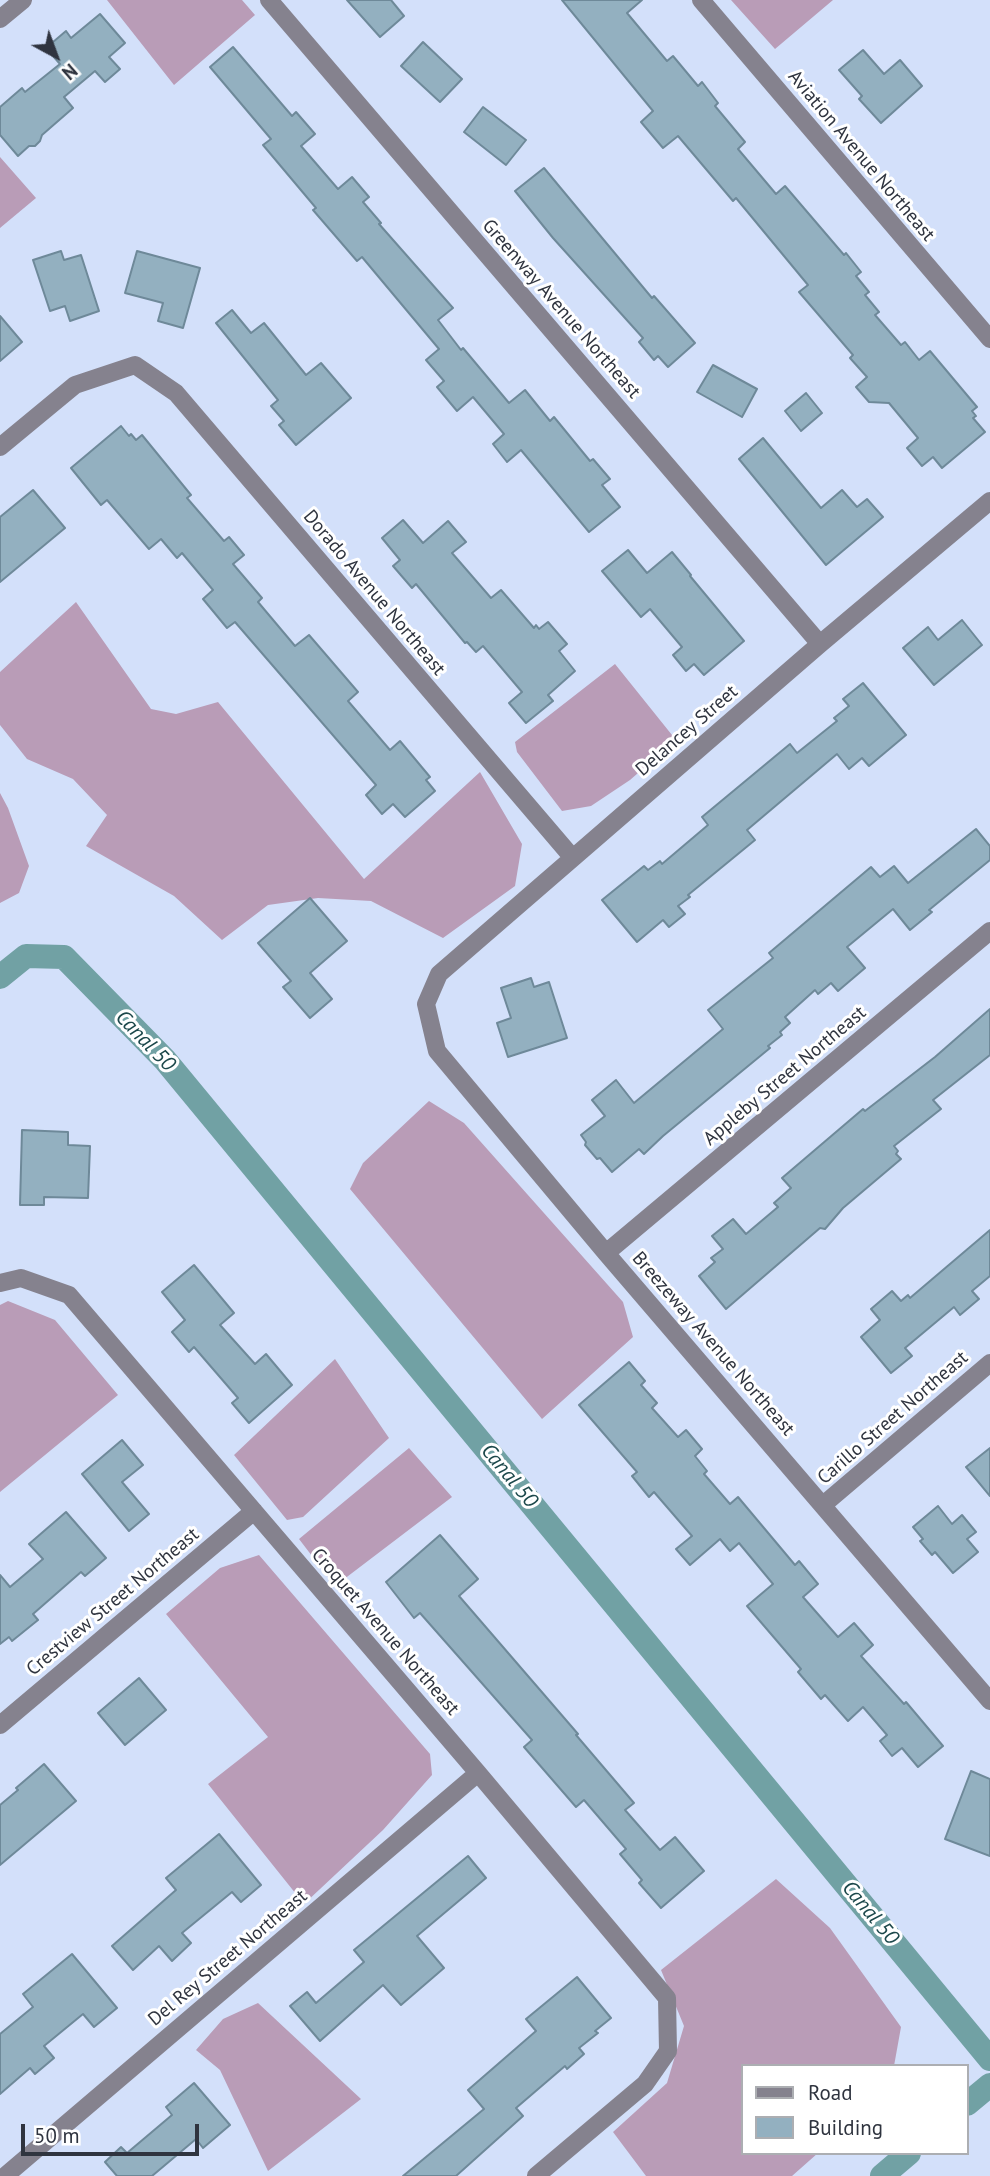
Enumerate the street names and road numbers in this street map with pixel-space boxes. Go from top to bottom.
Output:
street label: Aviation Avenue Northeast [783,66,939,246]
street label: Greenway Avenue Northeast [477,215,645,403]
street label: Dorado Avenue Northeast [298,506,450,680]
street label: Delancey Street [631,681,743,781]
street label: Appleby Street Northeast [699,1001,871,1151]
street label: Breezeway Avenue Northeast [627,1247,799,1441]
street label: Carillo Street Northeast [813,1346,973,1490]
street label: Crestview Street Northeast [22,1523,204,1681]
street label: Croquet Avenue Northeast [306,1544,464,1720]
street label: Del Rey Street Northeast [144,1885,312,2031]

